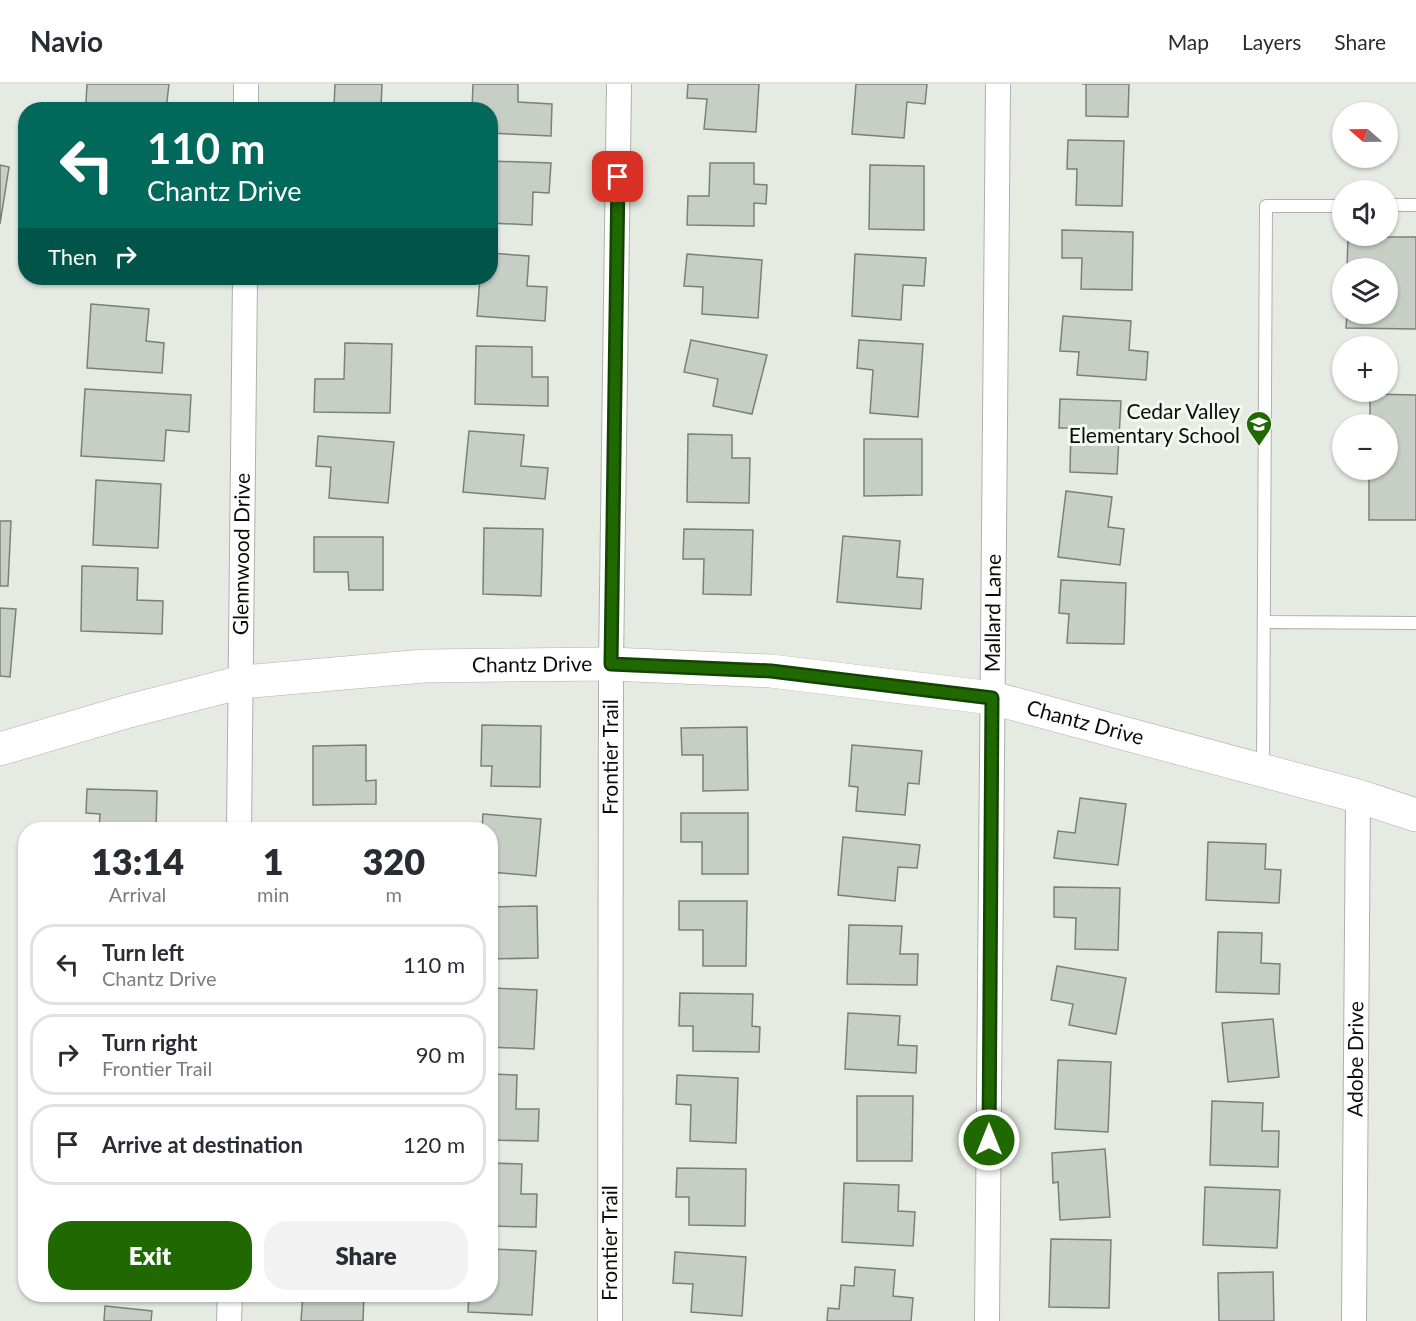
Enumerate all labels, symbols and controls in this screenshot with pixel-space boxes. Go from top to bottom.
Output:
text: Navio [30,24,103,58]
text: Map [1168,29,1209,54]
text: Layers [1242,29,1301,54]
text: Share [1334,29,1386,54]
north arrow [1332,102,1398,168]
map controls [1332,102,1398,480]
text: 110 m [147,123,265,173]
icon: left [48,126,126,204]
pin [592,151,643,202]
icon: arrive [601,160,634,193]
text: Chantz Drive [147,174,302,207]
button: sound [1332,180,1398,246]
icon: right [109,240,142,273]
text: Then [48,243,97,270]
button: layers [1332,258,1398,324]
button: + [1332,336,1398,402]
place label: Cedar Valley Elementary School [1069,398,1240,447]
school or university icon: Cedar Valley Elementary School [1244,409,1274,447]
button: − [1332,414,1398,480]
street label: Glennwood Drive [227,473,254,635]
street label: Mallard Lane [979,554,1005,672]
street label: Chantz Drive [472,650,592,676]
street label: Chantz Drive [1024,694,1147,749]
street label: Frontier Trail [597,699,622,815]
text: 13:14 [91,839,184,883]
text: 1 [263,839,284,883]
text: 320 [362,839,425,883]
text: Arrival [109,882,166,906]
text: min [257,882,289,906]
text: m [385,882,402,906]
text: Turn left [102,939,184,966]
icon: left [51,948,84,981]
text: 110 m [403,951,465,978]
text: Chantz Drive [102,966,217,990]
street label: Adobe Drive [1342,1001,1367,1117]
text: Turn right [102,1029,197,1056]
icon: right [51,1038,84,1071]
text: 90 m [416,1041,465,1068]
text: Frontier Trail [102,1056,212,1080]
position arrow [957,1108,1021,1172]
icon: arrive [51,1128,84,1161]
text: Arrive at destination [102,1131,303,1158]
text: 120 m [403,1131,465,1158]
street label: Frontier Trail [596,1185,621,1301]
button: Exit [48,1221,252,1290]
button: Share [264,1221,468,1290]

